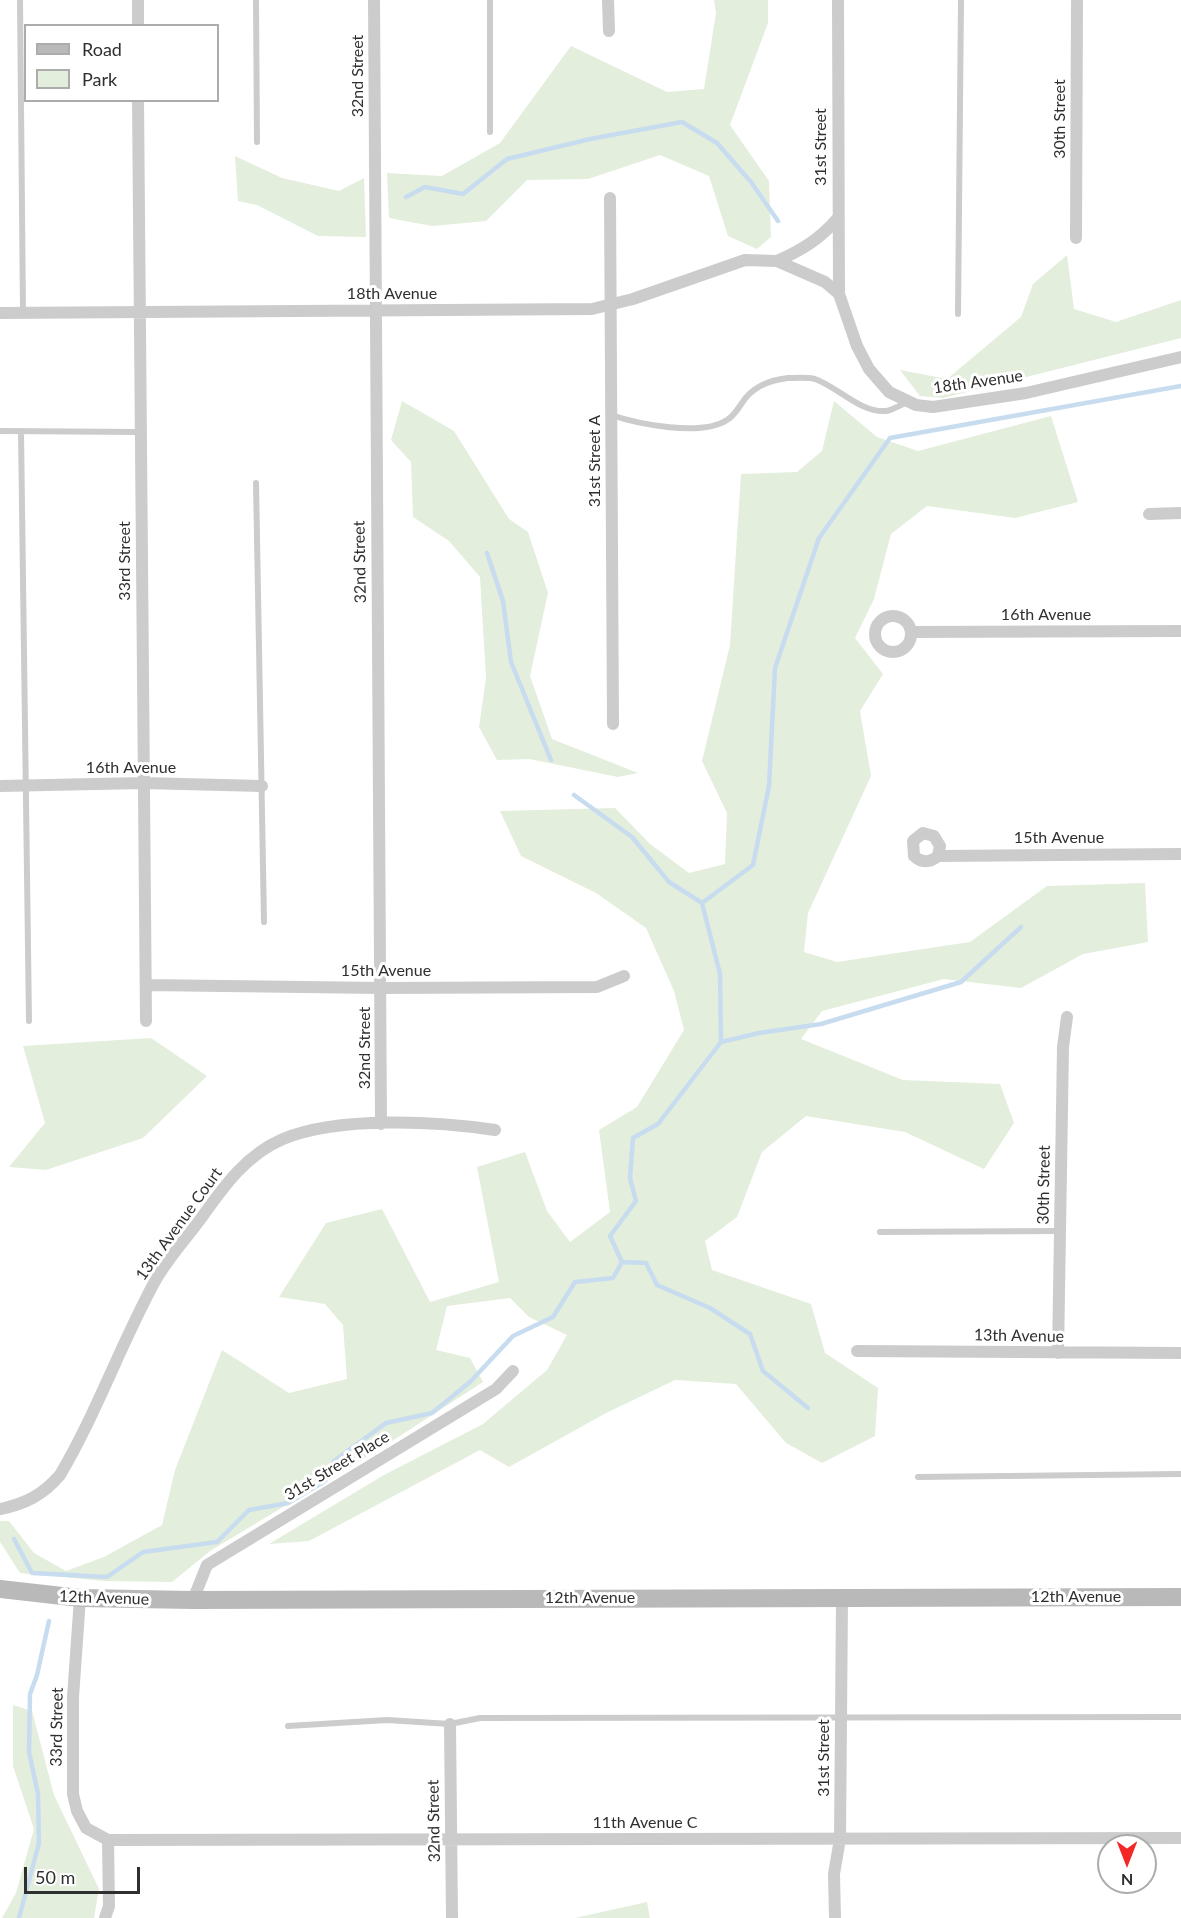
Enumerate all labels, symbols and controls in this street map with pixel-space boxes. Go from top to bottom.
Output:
legend [24,24,219,102]
street label: 32nd Street [348,35,368,117]
text: Road [82,38,122,60]
text: Park [82,68,117,90]
street label: 30th Street [1050,79,1070,159]
street label: 31st Street [811,108,831,186]
street label: 18th Avenue [347,284,437,304]
street label: 18th Avenue [932,366,1024,398]
street label: 31st Street A [585,415,605,507]
street label: 33rd Street [115,521,135,601]
street label: 32nd Street [350,521,370,603]
street label: 16th Avenue [1001,605,1091,625]
street label: 16th Avenue [86,758,176,778]
street label: 15th Avenue [1014,828,1104,848]
street label: 15th Avenue [341,961,431,981]
street label: 32nd Street [355,1007,375,1089]
street label: 30th Street [1034,1145,1054,1225]
street label: 13th Avenue Court [132,1164,226,1284]
street label: 13th Avenue [974,1326,1064,1346]
street label: 31st Street Place [281,1427,393,1505]
street label: 12th Avenue [59,1587,149,1609]
street label: 12th Avenue [1031,1587,1121,1607]
street label: 12th Avenue [545,1588,635,1608]
street label: 33rd Street [47,1687,67,1767]
street label: 31st Street [814,1719,834,1797]
street label: 32nd Street [424,1780,444,1862]
street label: 11th Avenue C [592,1813,698,1833]
north arrow [1097,1834,1157,1894]
scale bar [27,1855,142,1893]
text: 50 m [35,1866,75,1888]
text: N [1121,1871,1133,1890]

